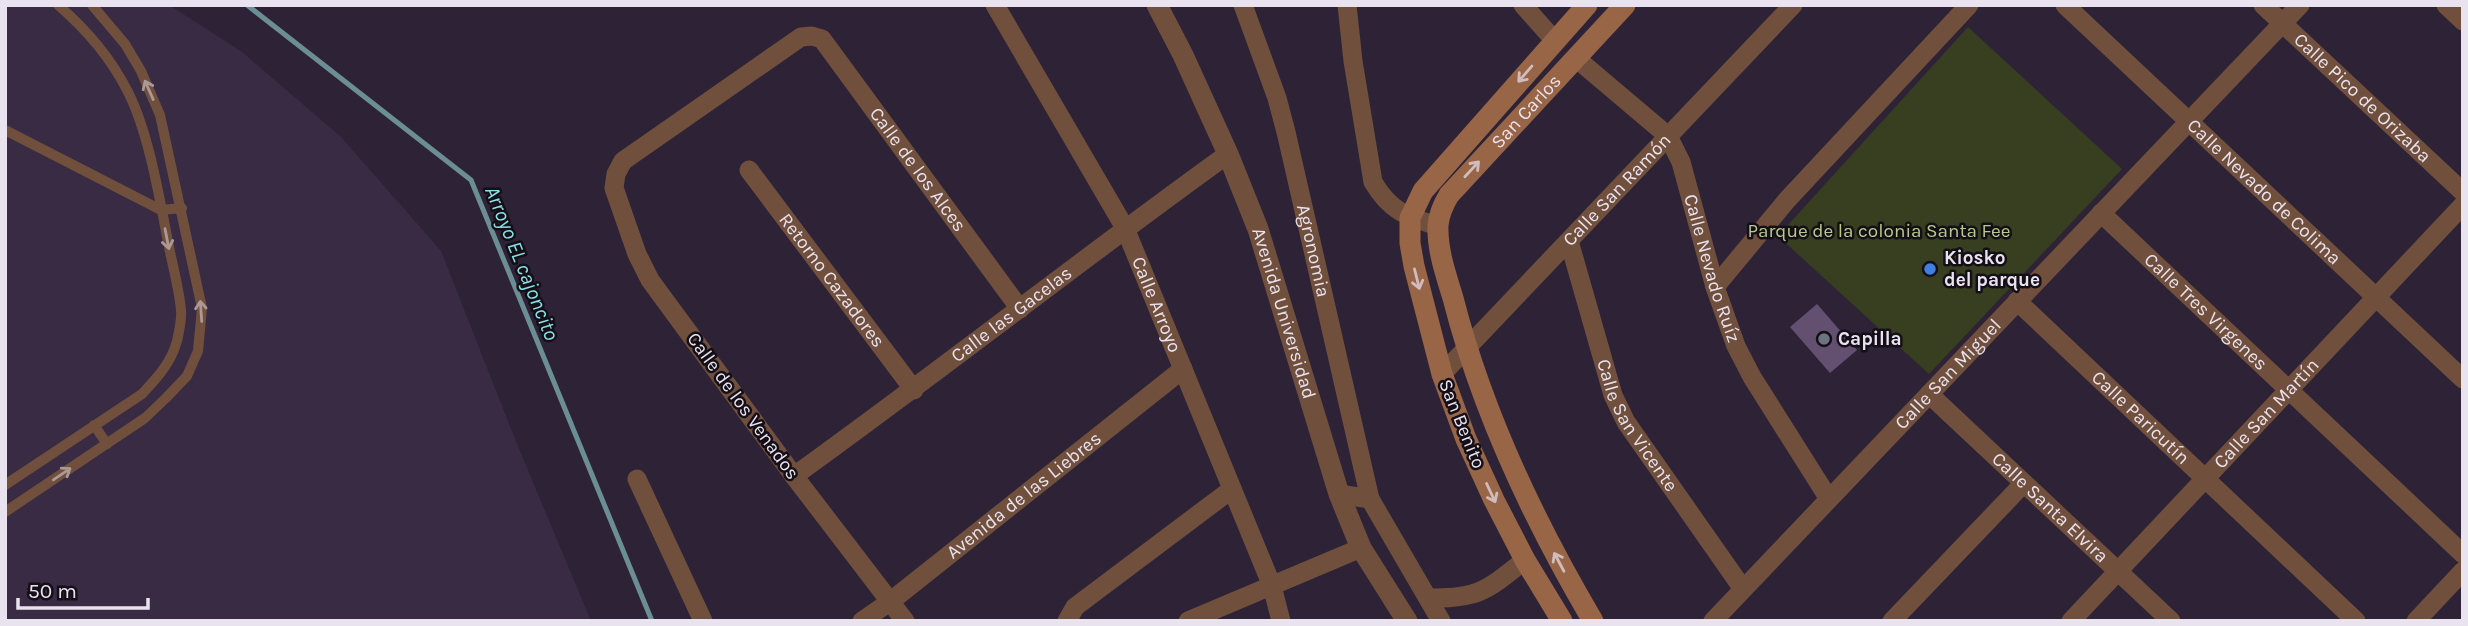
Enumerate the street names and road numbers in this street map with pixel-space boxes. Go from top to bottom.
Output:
street label: Calle Pico de Orizaba [2289,29,2435,167]
street label: San Carlos [1487,70,1566,153]
street label: Calle de los Alces [865,103,971,236]
street label: Calle Nevado de Colima [2182,114,2345,269]
street label: Calle San Ramón [1559,129,1676,251]
street label: Calle Nevado Ruíz [1679,192,1745,345]
street label: Agronomia [1292,202,1334,299]
street label: Retorno Cazadores [774,209,889,352]
street label: Avenida Universidad [1247,225,1320,401]
street label: Calle Tres Virgenes [2140,249,2272,375]
street label: Calle Arroyo [1127,254,1186,356]
street label: Calle las Gacelas [947,262,1076,367]
street label: Calle San Miguel [1891,314,2006,434]
street label: Calle de los Venados [682,328,804,484]
street label: Calle San Martín [2209,354,2323,473]
street label: Calle San Vicente [1592,357,1682,496]
street label: Calle Paricutín [2087,366,2194,469]
street label: San Benito [1434,376,1490,472]
street label: Avenida de las Liebres [942,427,1106,564]
street label: Calle Santa Elvira [1987,448,2113,567]

